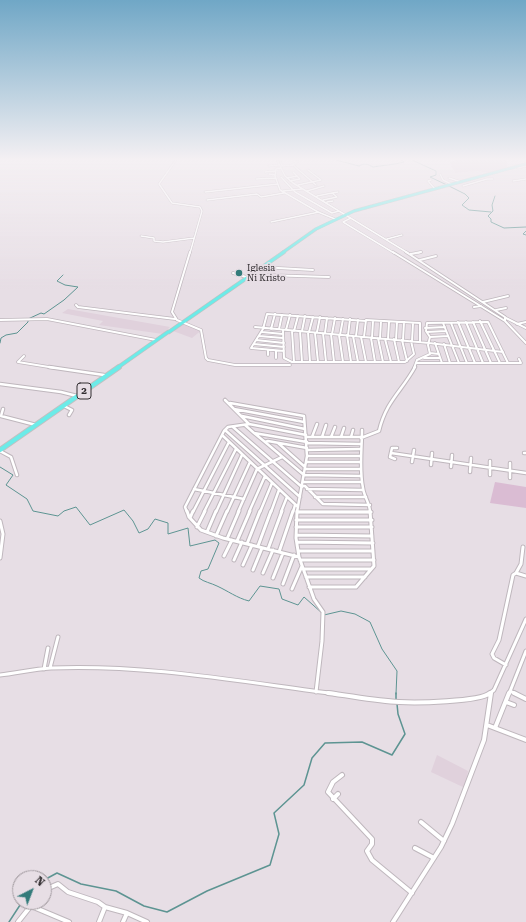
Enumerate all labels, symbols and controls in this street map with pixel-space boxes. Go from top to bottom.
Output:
place label: Iglesia Ni Kristo [247,263,286,284]
marker: Iglesia Ni Kristo [234,268,244,278]
road number: 2 [77,383,91,399]
north arrow [12,870,52,910]
text: N [32,874,47,889]

